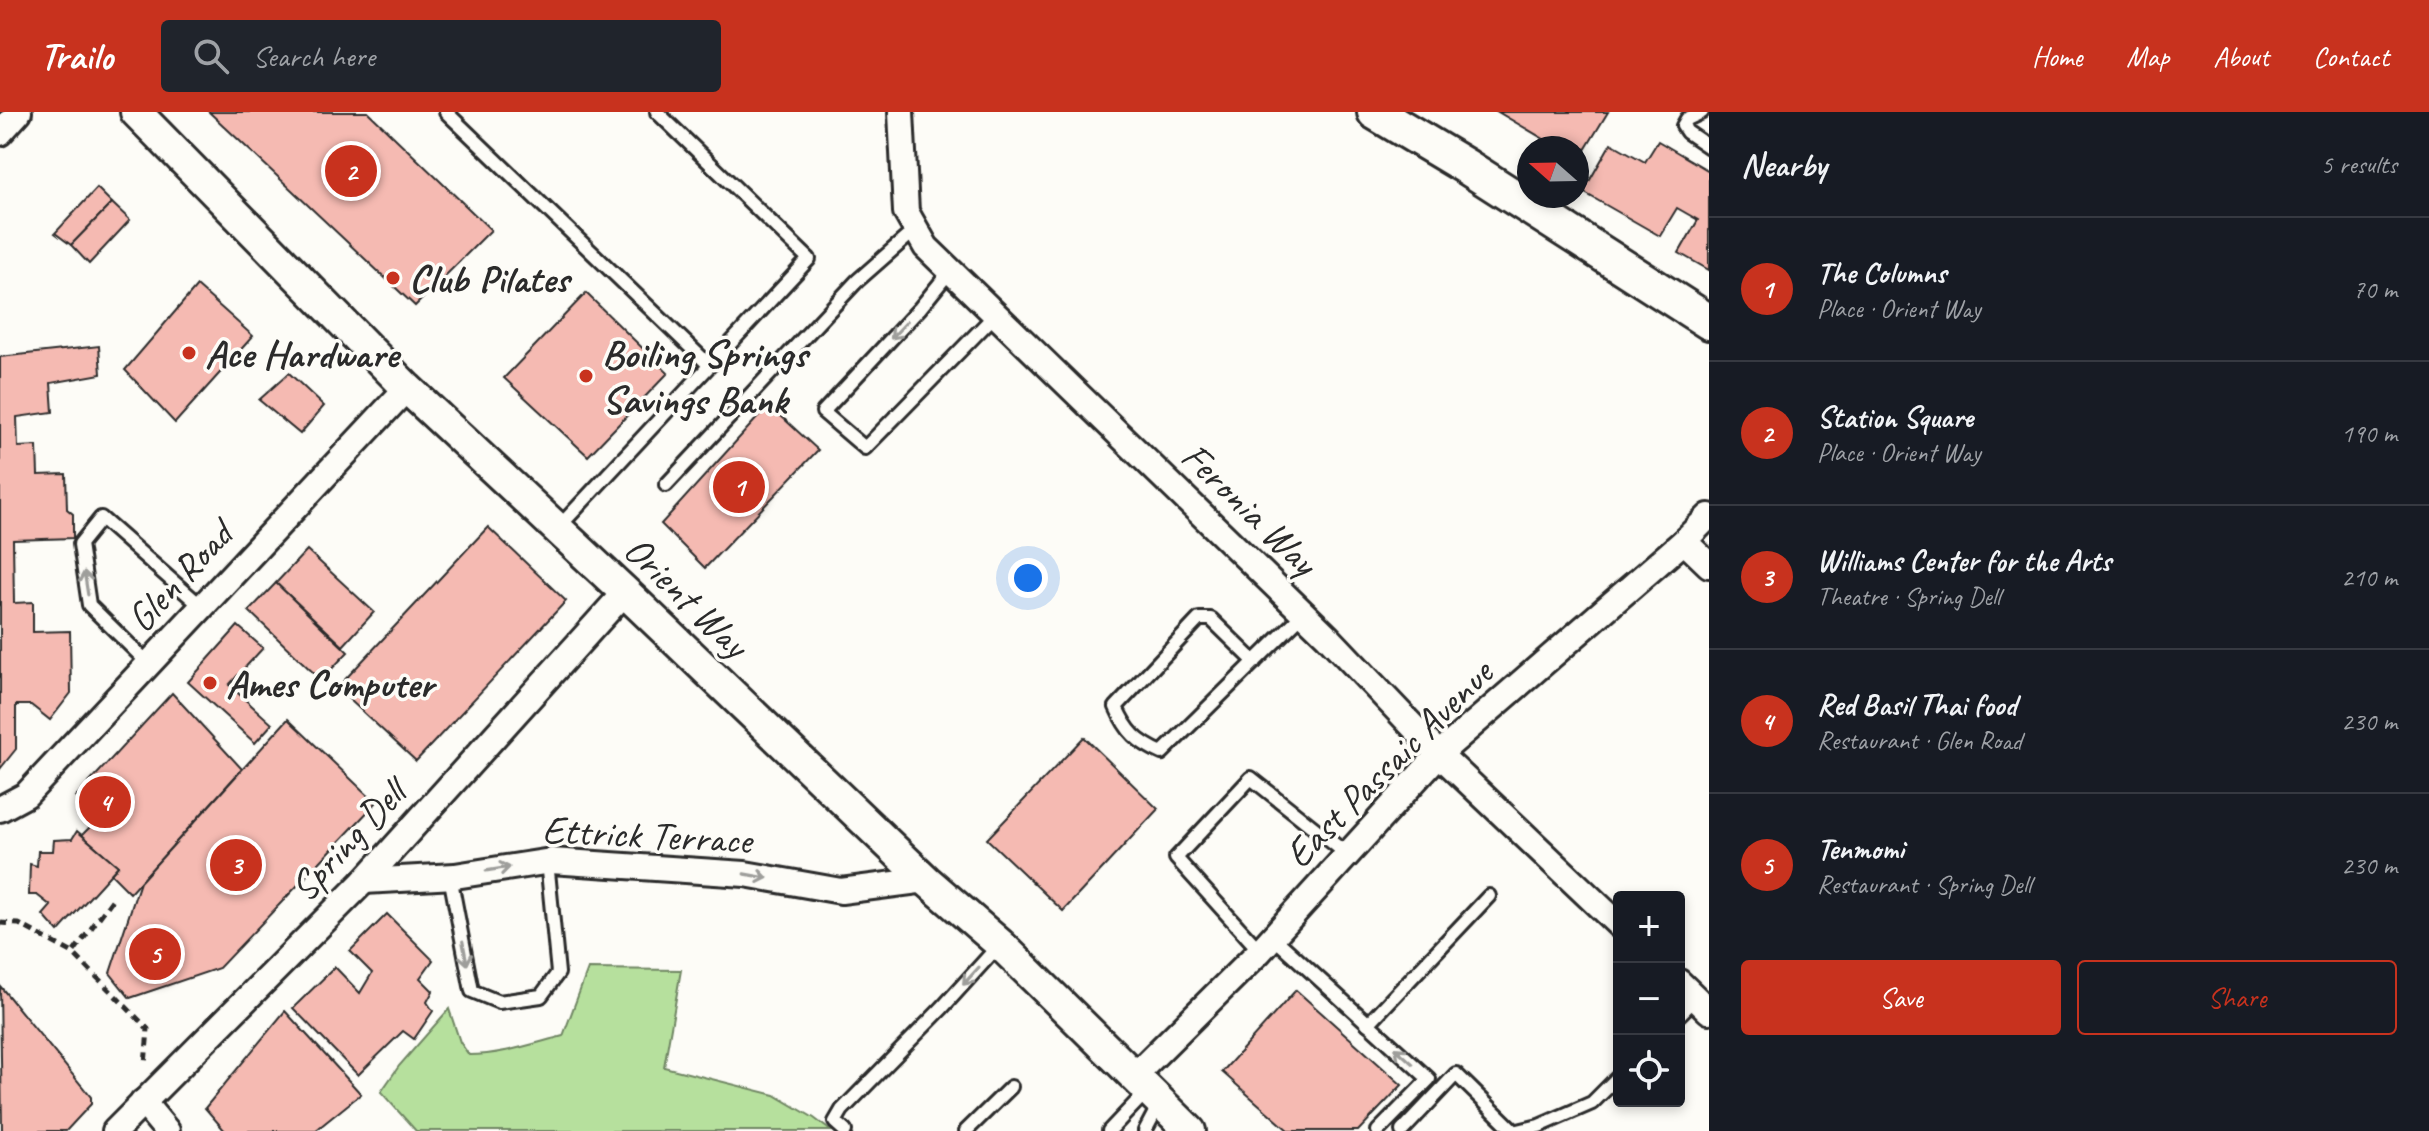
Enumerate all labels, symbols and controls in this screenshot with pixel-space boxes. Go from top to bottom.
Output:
search box [161,20,721,92]
text: Trailo [40,33,113,80]
icon: search [189,34,233,78]
text: Search here [253,37,375,75]
text: Home [2032,39,2082,74]
text: Map [2126,39,2169,74]
text: About [2213,39,2269,74]
text: Contact [2313,39,2389,74]
north arrow [1517,136,1589,208]
pin: 2 [325,141,377,201]
text: Nearby [1741,143,1827,186]
text: 5 results [2321,148,2397,181]
place label: Club Pilates [409,254,573,304]
text: The Columns [1817,254,1946,292]
marker: Club Pilates [384,269,402,287]
text: 1 [1761,273,1773,306]
text: 70 m [2353,273,2397,306]
text: Place · Orient Way [1817,292,1981,325]
one-way arrow [890,320,909,340]
place label: Ace Hardware [205,329,402,379]
place label: Boiling Springs Savings Bank [602,329,811,425]
marker: Ace Hardware [180,344,198,362]
marker: Boiling Springs Savings Bank [577,367,595,385]
text: Station Square [1817,398,1973,436]
text: 2 [1761,417,1773,450]
text: 190 m [2341,417,2397,450]
street label: Feronia Way [1171,432,1330,588]
text: Place · Orient Way [1817,436,1981,469]
pin: 1 [713,457,765,517]
street label: Glen Road [116,507,247,643]
street label: Orient Way [613,525,762,671]
text: Williams Center for the Arts [1817,542,2111,580]
your location [1008,558,1048,598]
text: 3 [1761,561,1773,594]
text: 210 m [2341,561,2397,594]
one-way arrow [78,571,93,597]
text: Theatre · Spring Dell [1817,580,2000,613]
street label: East Passaic Avenue [1274,647,1506,879]
place label: Ames Computer [226,659,438,709]
marker: Ames Computer [201,674,219,692]
text: Red Basil Thai food [1817,686,2017,724]
text: 4 [1761,705,1773,738]
text: 230 m [2341,705,2397,738]
text: Restaurant · Glen Road [1817,724,2022,757]
street label: Spring Dell [279,765,421,912]
pin: 4 [79,772,131,832]
street label: Ettrick Terrace [541,805,756,866]
text: Tenmomi [1817,830,1904,868]
pin: 3 [210,835,262,895]
text: 5 [1761,849,1773,882]
text: 230 m [2341,849,2397,882]
one-way arrow [485,861,510,876]
text: Restaurant · Spring Dell [1817,868,2031,901]
one-way arrow [743,869,769,884]
map controls [1613,891,1685,1107]
button: + [1613,891,1685,963]
pin: 5 [129,924,181,984]
one-way arrow [458,940,473,965]
button: Save [1741,960,2061,1035]
button: Share [2077,960,2397,1035]
button: − [1613,963,1685,1035]
one-way arrow [963,966,981,986]
button: locate [1613,1035,1685,1107]
one-way arrow [1394,1047,1414,1066]

